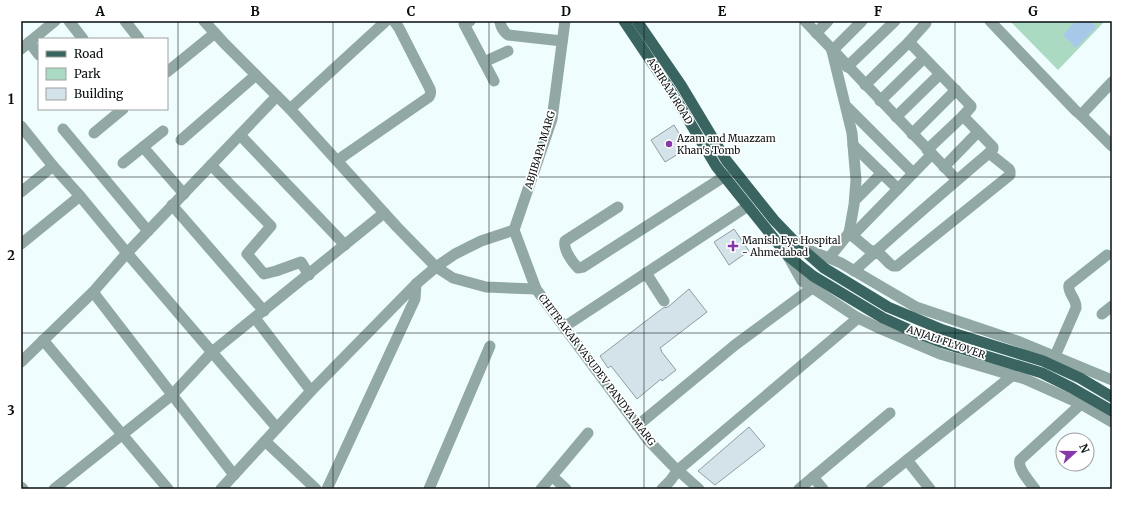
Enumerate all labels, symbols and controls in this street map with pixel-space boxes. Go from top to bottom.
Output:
text: A [94,3,105,20]
text: B [250,3,260,20]
text: C [407,3,416,20]
text: D [561,3,571,20]
text: E [718,3,727,20]
text: F [874,3,882,20]
text: G [1028,3,1038,20]
legend [38,38,168,110]
text: Road [74,46,103,61]
street label: ASHRAM ROAD [644,54,696,127]
text: Park [74,66,101,81]
text: Building [74,86,124,101]
text: 1 [8,91,14,108]
street label: ABJIBAPA MARG [522,109,558,192]
place label: Azam and Muazzam Khan's Tomb [676,132,776,157]
marker: Azam and Muazzam Khan's Tomb [664,139,674,149]
place label: Manish Eye Hospital - Ahmedabad [742,234,841,259]
marker: Manish Eye Hospital - Ahmedabad [727,240,739,252]
text: 2 [7,247,15,264]
street label: CHITRAKAR VASUDEV PANDYA MARG [536,292,659,449]
street label: ANJALI FLYOVER [904,322,987,362]
text: 3 [7,402,15,419]
north arrow [1055,432,1095,472]
text: N [1076,442,1093,455]

